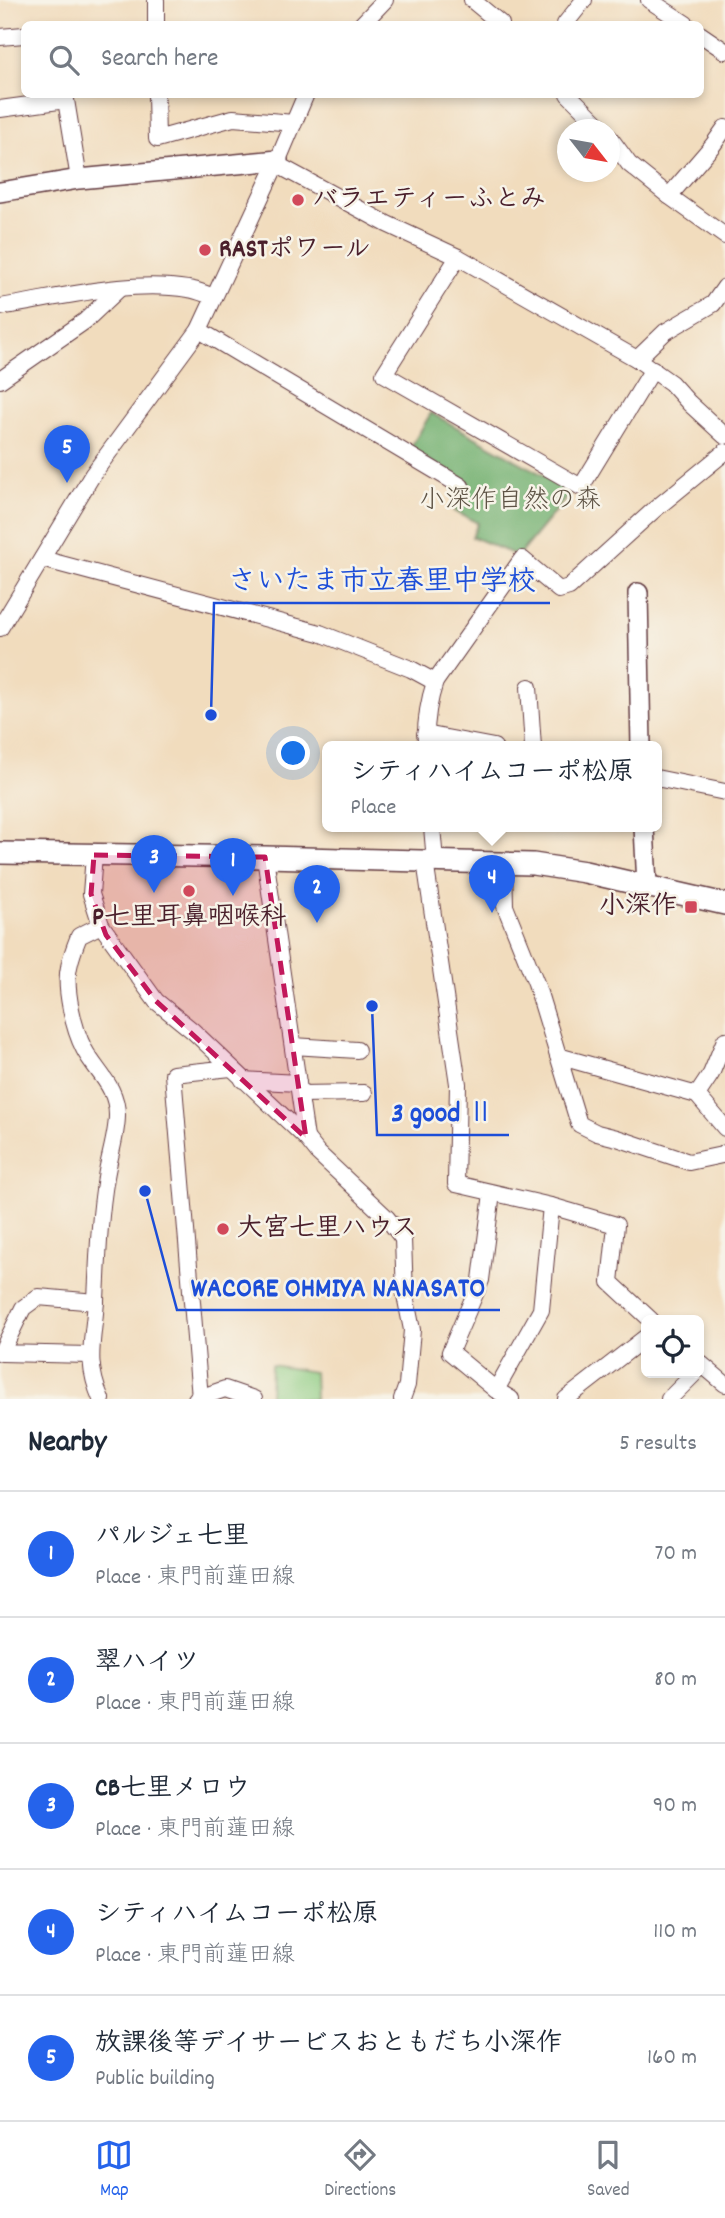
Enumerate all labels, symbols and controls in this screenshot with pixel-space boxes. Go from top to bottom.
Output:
search box [21,21,704,98]
icon: search [45,41,83,79]
text: Search here [101,41,219,78]
north arrow [557,119,620,182]
place label: バラエティーふとみ [312,182,546,219]
marker: バラエティーふとみ [290,192,306,208]
place label: RASTポワール [219,232,371,269]
marker: RASTポワール [197,242,213,258]
pin: 5 [44,425,90,483]
park label: 小深作自然の森 [419,483,601,520]
callout: さいたま市立春里中学校 [214,554,550,603]
text: さいたま市立春里中学校 [228,564,536,604]
your location [276,736,310,770]
popup [322,741,662,832]
text: シティハイムコーポ松原 [350,755,634,792]
text: Place [350,792,396,825]
pin: 3 [131,835,177,893]
pin: 1 [210,838,256,896]
pin: 4 [469,855,515,913]
pin: 2 [294,865,340,923]
marker: P七里耳鼻咽喉科 [181,883,197,899]
place label: 小深作 [599,889,677,926]
marker: 小深作 [683,899,699,915]
place label: P七里耳鼻咽喉科 [92,900,286,937]
callout: 3 good Ⅱ [377,1086,509,1135]
text: 3 good Ⅱ [391,1096,495,1136]
place label: 大宮七里ハウス [237,1211,417,1248]
marker: 大宮七里ハウス [215,1221,231,1237]
callout: WACORE OHMIYA NANASATO [177,1261,500,1310]
text: WACORE OHMIYA NANASATO [191,1271,485,1311]
map controls [641,1315,704,1378]
button: locate [641,1315,704,1378]
text: Nearby [28,1423,106,1466]
text: 5 results [619,1428,697,1461]
text: パルジェ七里 [95,1519,249,1556]
text: 1 [48,1538,54,1571]
text: 70 m [655,1538,697,1571]
text: Place · 東門前蓮田線 [95,1562,295,1595]
text: 翠ハイツ [95,1645,199,1682]
text: 2 [46,1664,56,1697]
text: 80 m [654,1664,697,1697]
text: Place · 東門前蓮田線 [95,1688,295,1721]
text: CB七里メロウ [95,1771,250,1808]
text: 3 [46,1790,56,1823]
text: 90 m [653,1790,697,1823]
text: Place · 東門前蓮田線 [95,1814,295,1847]
text: シティハイムコーポ松原 [95,1897,378,1934]
text: 4 [46,1916,56,1949]
text: 110 m [653,1916,697,1949]
text: Place · 東門前蓮田線 [95,1940,295,1973]
text: 放課後等デイサービスおともだち小深作 [95,2026,562,2063]
text: 5 [46,2042,56,2075]
text: 160 m [647,2042,697,2075]
text: Public building [95,2063,215,2096]
tab: Map [95,2136,133,2205]
tab: Directions [324,2136,396,2205]
tab: Saved [587,2136,630,2205]

